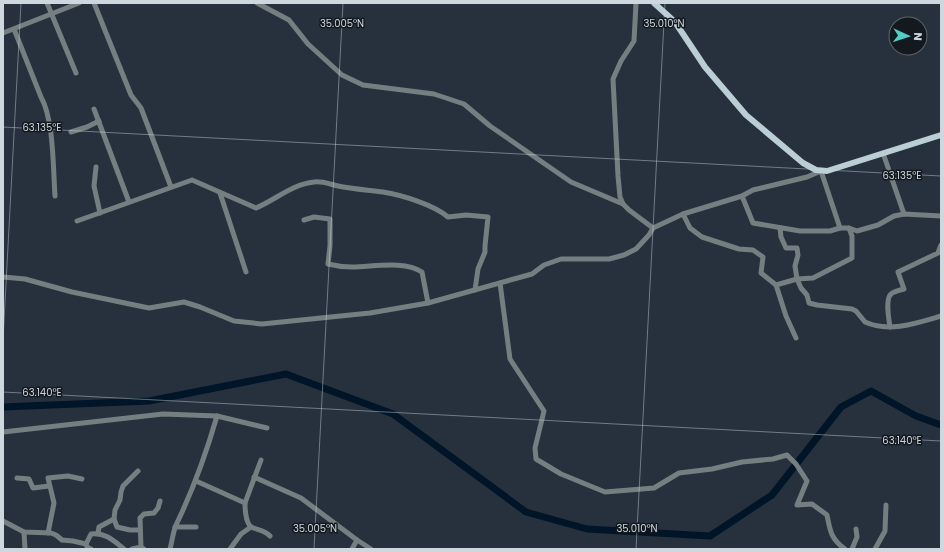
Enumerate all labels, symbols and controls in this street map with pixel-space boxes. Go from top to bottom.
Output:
text: 35.005°N [320,16,364,31]
text: 35.010°N [643,16,685,31]
north arrow [888,16,928,56]
text: N [910,32,926,41]
text: 63.135°E [23,120,61,135]
text: 63.135°E [883,168,921,183]
text: 63.140°E [22,385,62,400]
text: 63.140°E [882,433,922,448]
text: 35.005°N [293,521,337,536]
text: 35.010°N [616,521,658,536]

